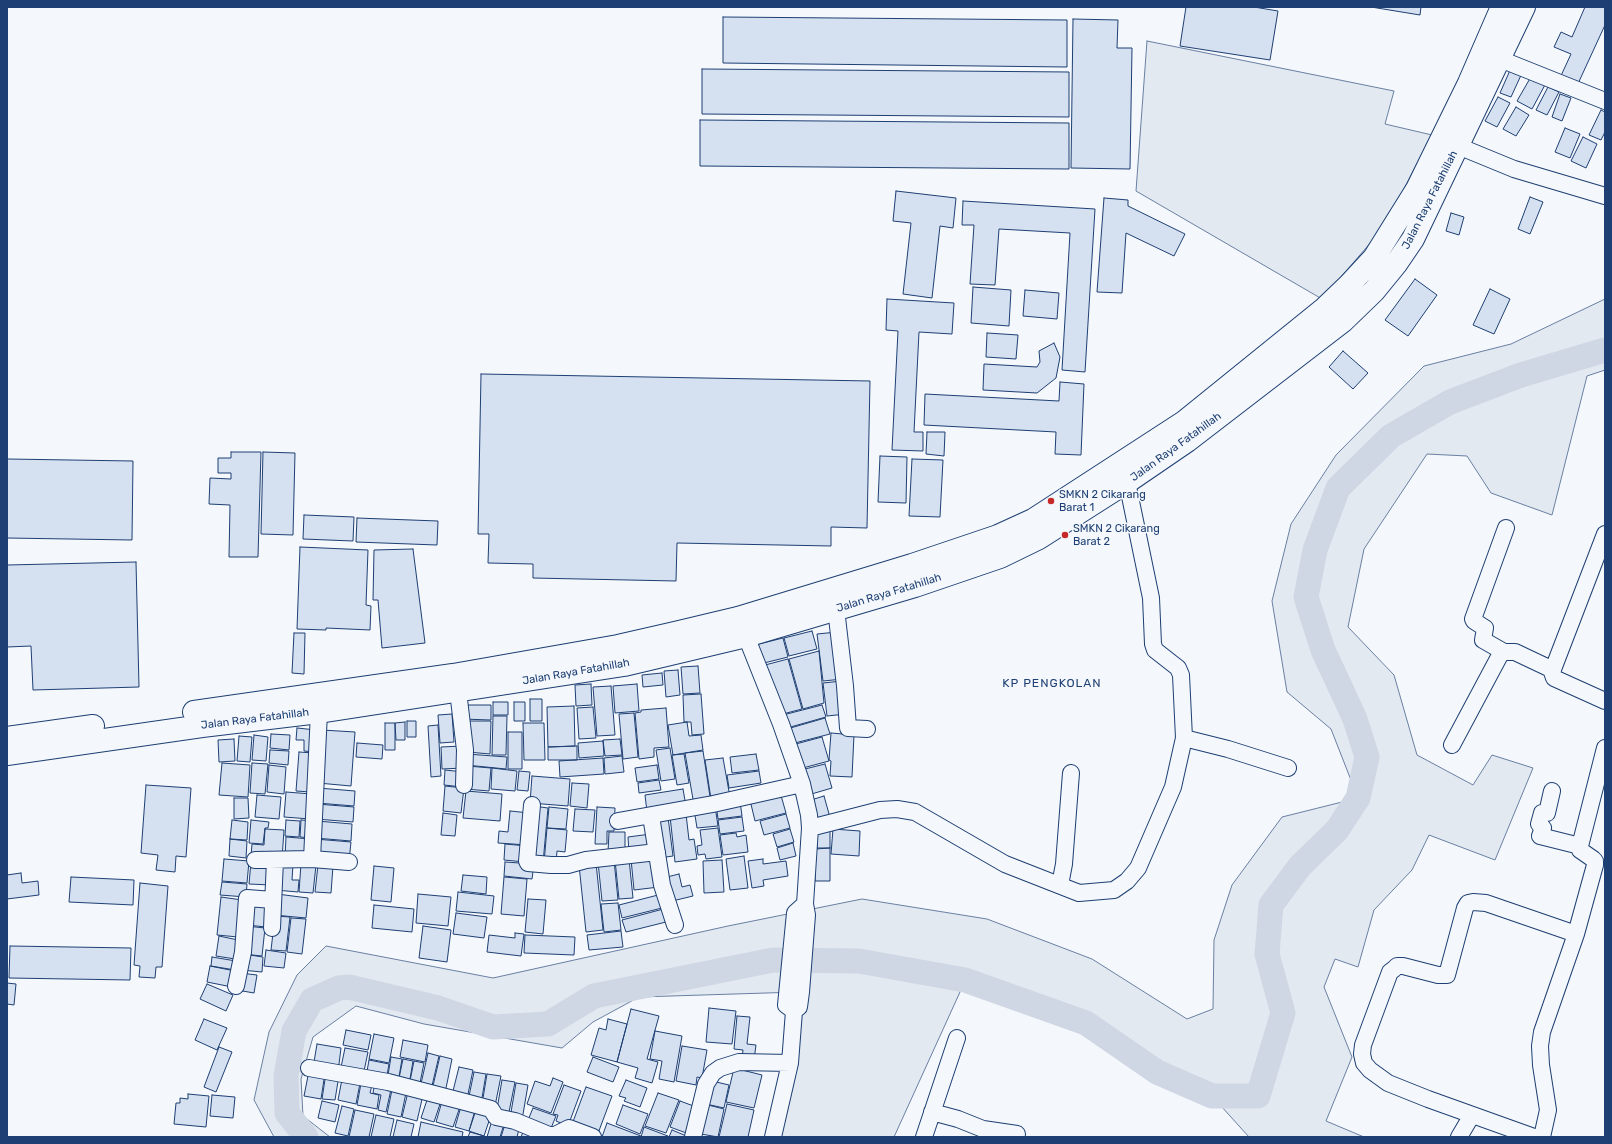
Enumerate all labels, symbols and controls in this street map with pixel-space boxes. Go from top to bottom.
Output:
street label: Jalan Raya Fatahillah [1399,149,1461,251]
street label: Jalan Raya Fatahillah [1128,410,1224,484]
place label: SMKN 2 Cikarang Barat 1 [1059,488,1146,514]
marker: SMKN 2 Cikarang Barat 1 [1046,496,1056,506]
place label: SMKN 2 Cikarang Barat 2 [1073,522,1160,548]
marker: SMKN 2 Cikarang Barat 2 [1060,530,1070,540]
street label: Jalan Raya Fatahillah [835,571,943,615]
street label: Jalan Raya Fatahillah [521,656,631,688]
district label: KP PENGKOLAN [1002,677,1102,691]
street label: Jalan Raya Fatahillah [200,706,310,732]

